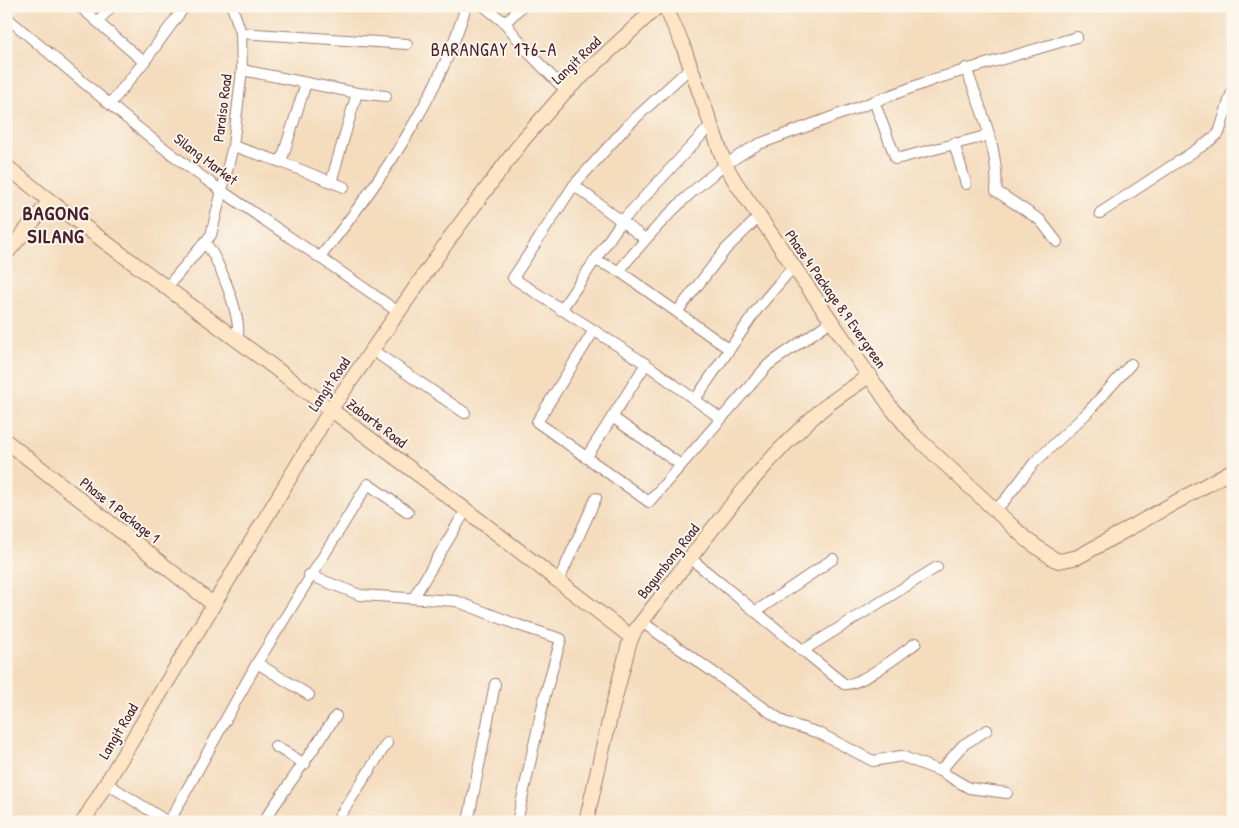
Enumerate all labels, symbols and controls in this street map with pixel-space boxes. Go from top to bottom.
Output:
street label: Langit Road [547,31,606,89]
district label: BARANGAY 176-A [431,37,557,62]
street label: Paraiso Road [207,73,237,143]
street label: Silang Market [170,128,243,190]
district label: BAGONG SILANG [23,199,89,249]
street label: Phase 4 Package 8,9 Evergreen [780,225,892,373]
street label: Langit Road [303,353,355,415]
street label: Zabarte Road [343,393,412,453]
street label: Phase 1 Package 1 [76,472,164,548]
street label: Bagumbong Road [632,519,704,603]
street label: Langit Road [93,699,143,763]

